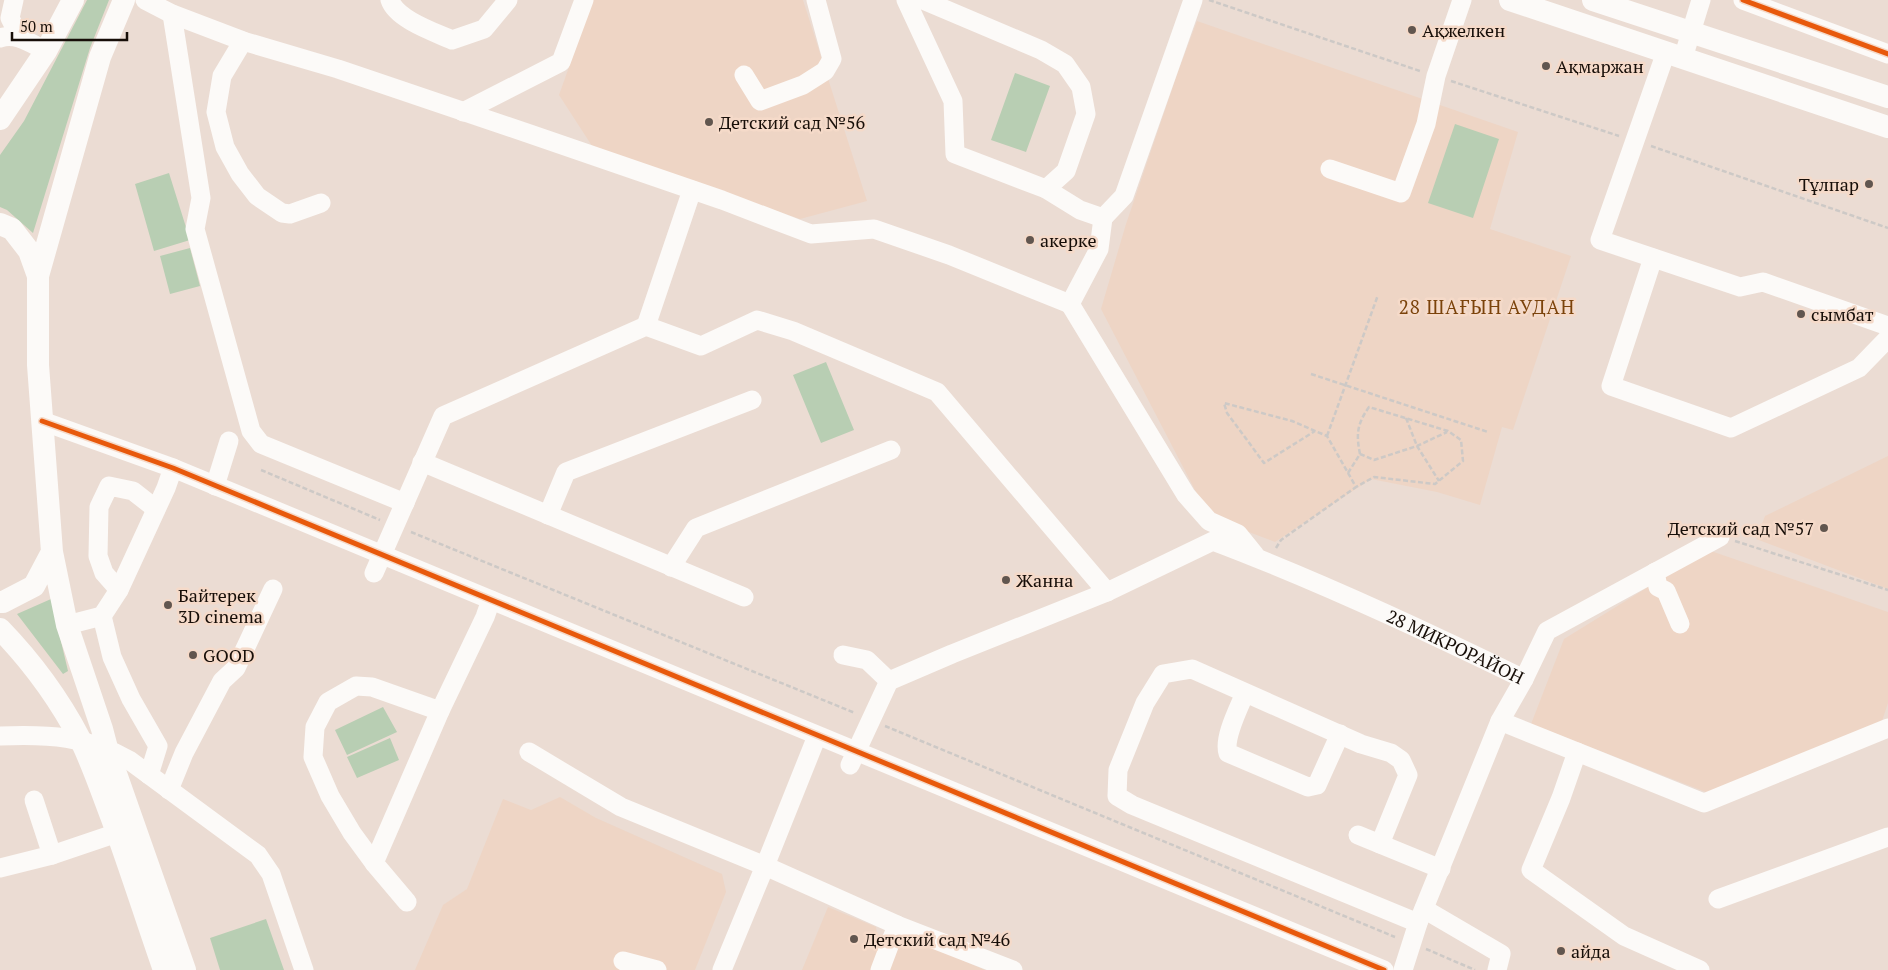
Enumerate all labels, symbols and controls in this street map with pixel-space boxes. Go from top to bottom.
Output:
scale bar [12,10,128,42]
text: 50 m [20,16,53,36]
place label: Ақжелкен [1422,18,1505,42]
marker: Ақжелкен [1406,24,1418,36]
place label: Ақмаржан [1556,54,1644,78]
marker: Ақмаржан [1540,60,1552,72]
place label: Детский сад №56 [719,110,866,134]
marker: Детский сад №56 [703,116,715,128]
place label: Тұлпар [1799,172,1859,196]
marker: Тұлпар [1863,178,1875,190]
place label: акерке [1040,228,1096,252]
marker: акерке [1024,234,1036,246]
district label: 28 ШАҒЫН АУДАН [1399,294,1575,319]
place label: сымбат [1811,302,1874,326]
marker: сымбат [1795,308,1807,320]
place label: Детский сад №57 [1668,516,1814,540]
marker: Детский сад №57 [1818,522,1830,534]
place label: Жанна [1016,568,1073,592]
marker: Жанна [1000,574,1012,586]
place label: Байтерек 3D cinema [178,583,263,628]
marker: Байтерек 3D cinema [162,599,174,611]
street label: 28 МИКРОРАЙОН [1383,603,1528,689]
place label: GOOD [203,643,255,667]
marker: GOOD [187,649,199,661]
place label: Детский сад №46 [864,927,1011,951]
marker: Детский сад №46 [848,933,860,945]
place label: айда [1571,939,1611,963]
marker: айда [1555,945,1567,957]

